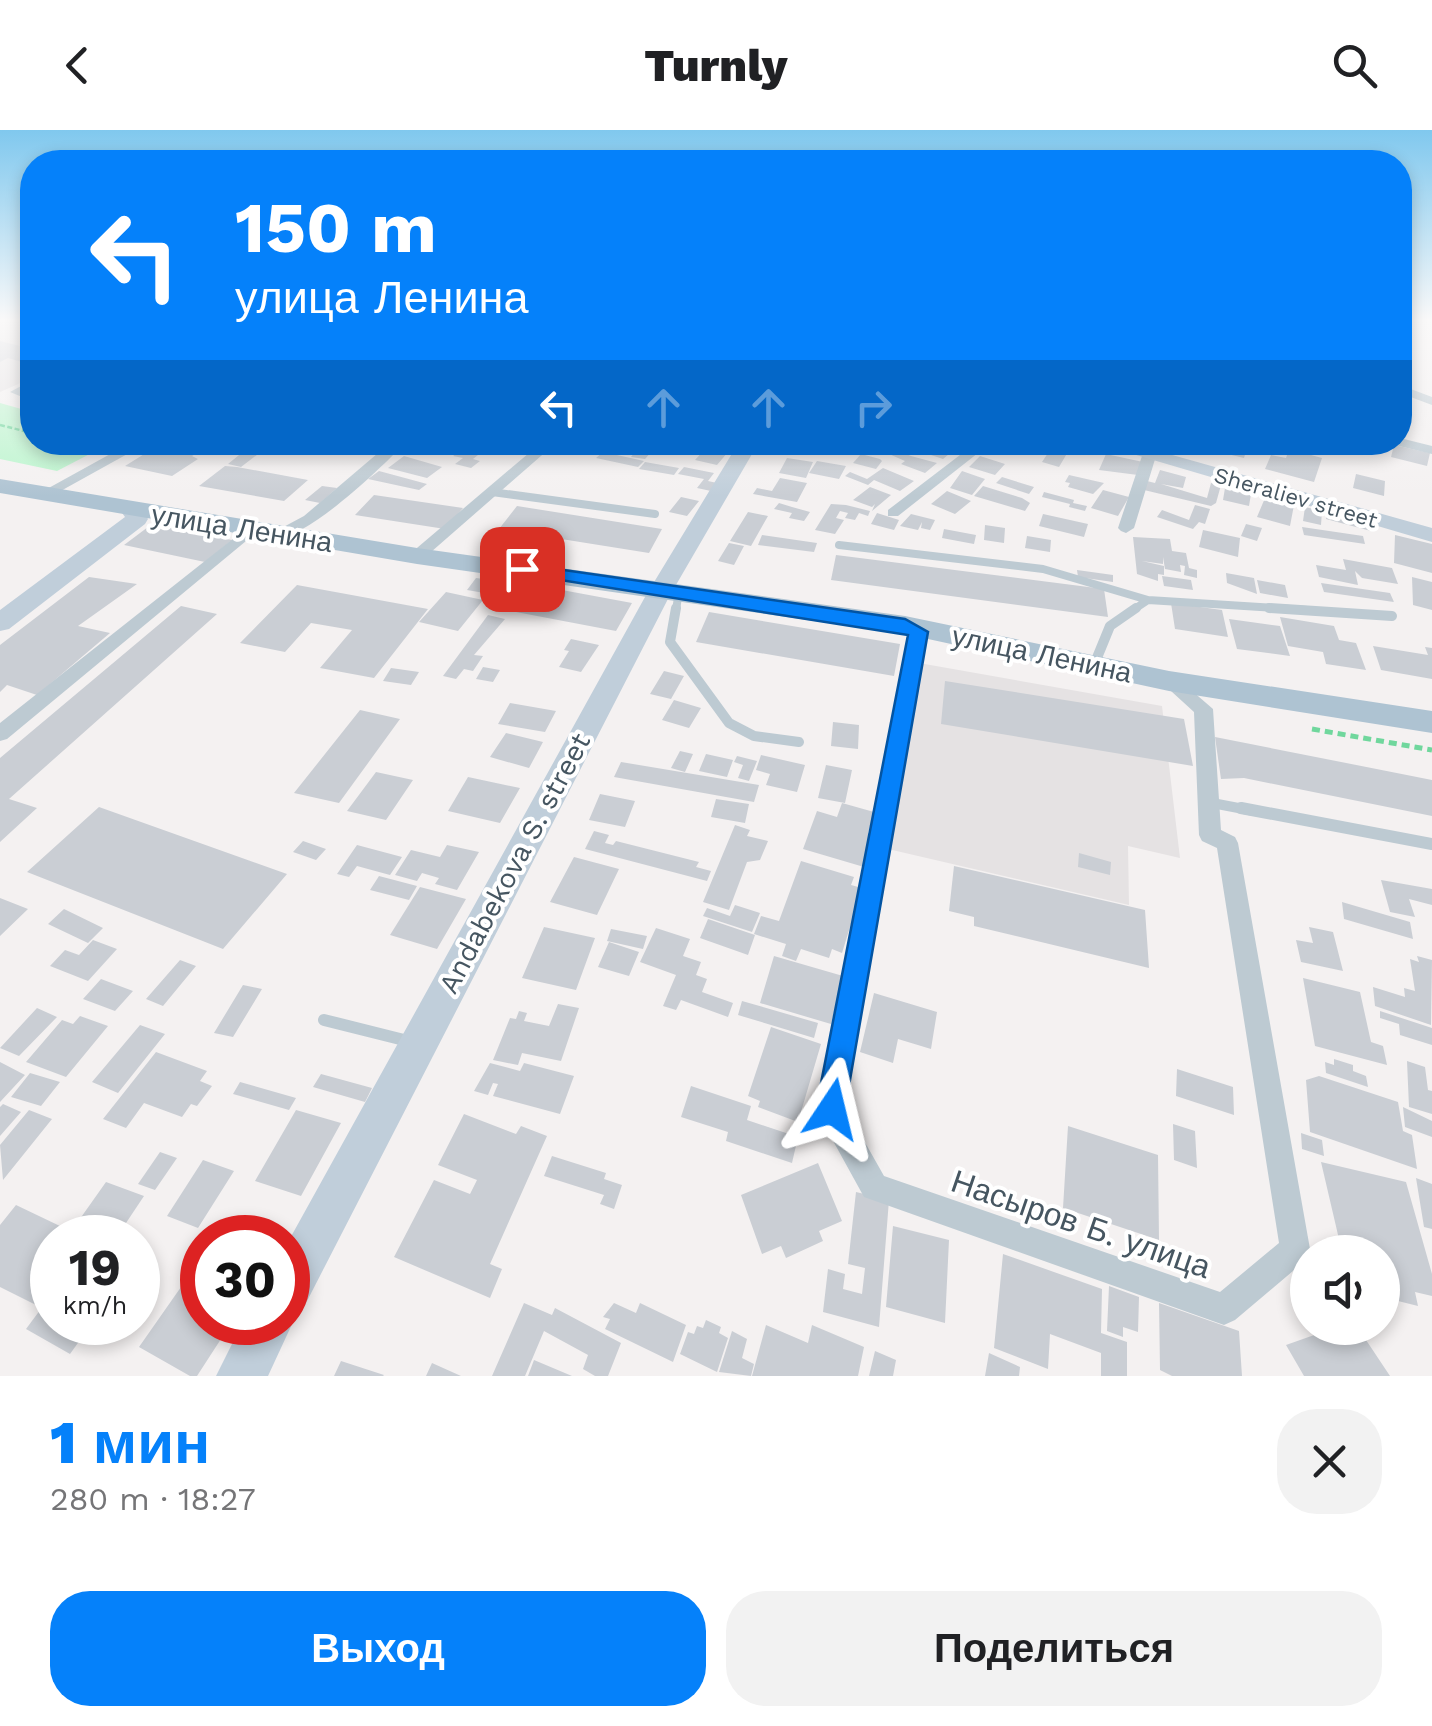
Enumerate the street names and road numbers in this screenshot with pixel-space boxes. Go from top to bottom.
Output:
street label: Sheraliev street [1211,462,1380,533]
street label: улица Ленина [149,498,335,559]
street label: улица Ленина [949,619,1135,690]
street label: Andabekova S. street [432,727,597,999]
street label: Насыров Б. улица [946,1162,1216,1286]

